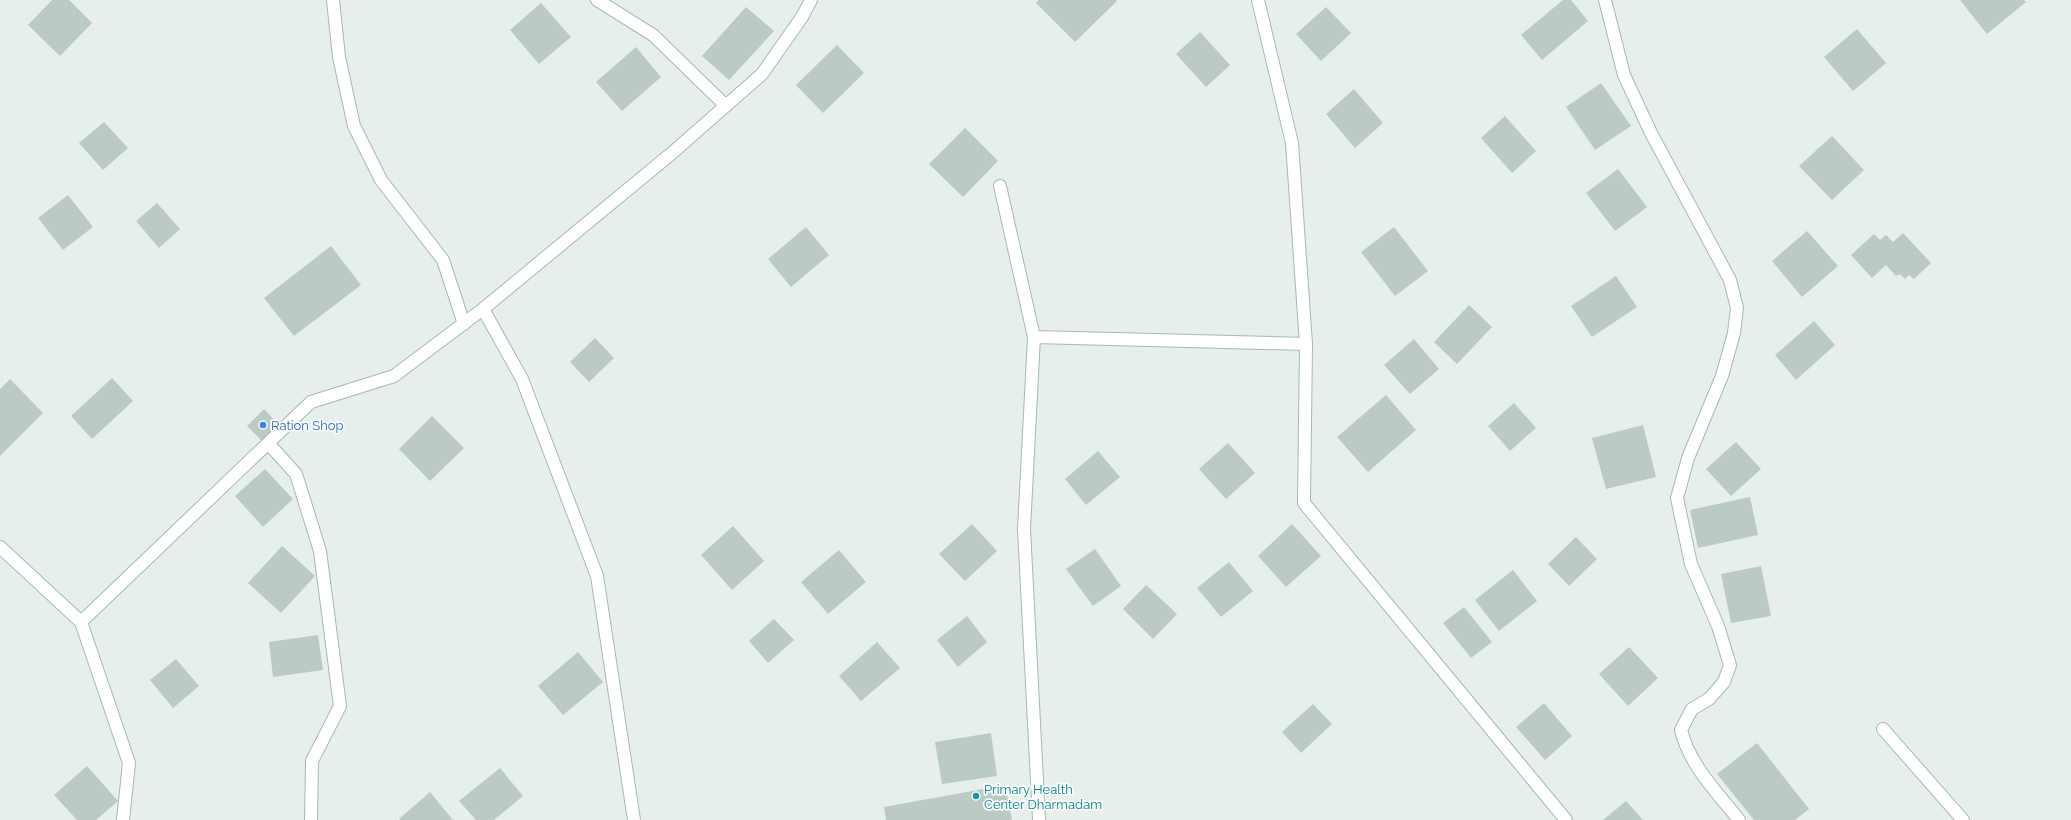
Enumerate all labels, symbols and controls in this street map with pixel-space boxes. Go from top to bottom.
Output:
place label: Ration Shop [271,418,343,433]
marker: Ration Shop [258,420,268,430]
place label: Primary Health Center Dharmadam [984,782,1102,812]
marker: Primary Health Center Dharmadam [971,791,981,801]

